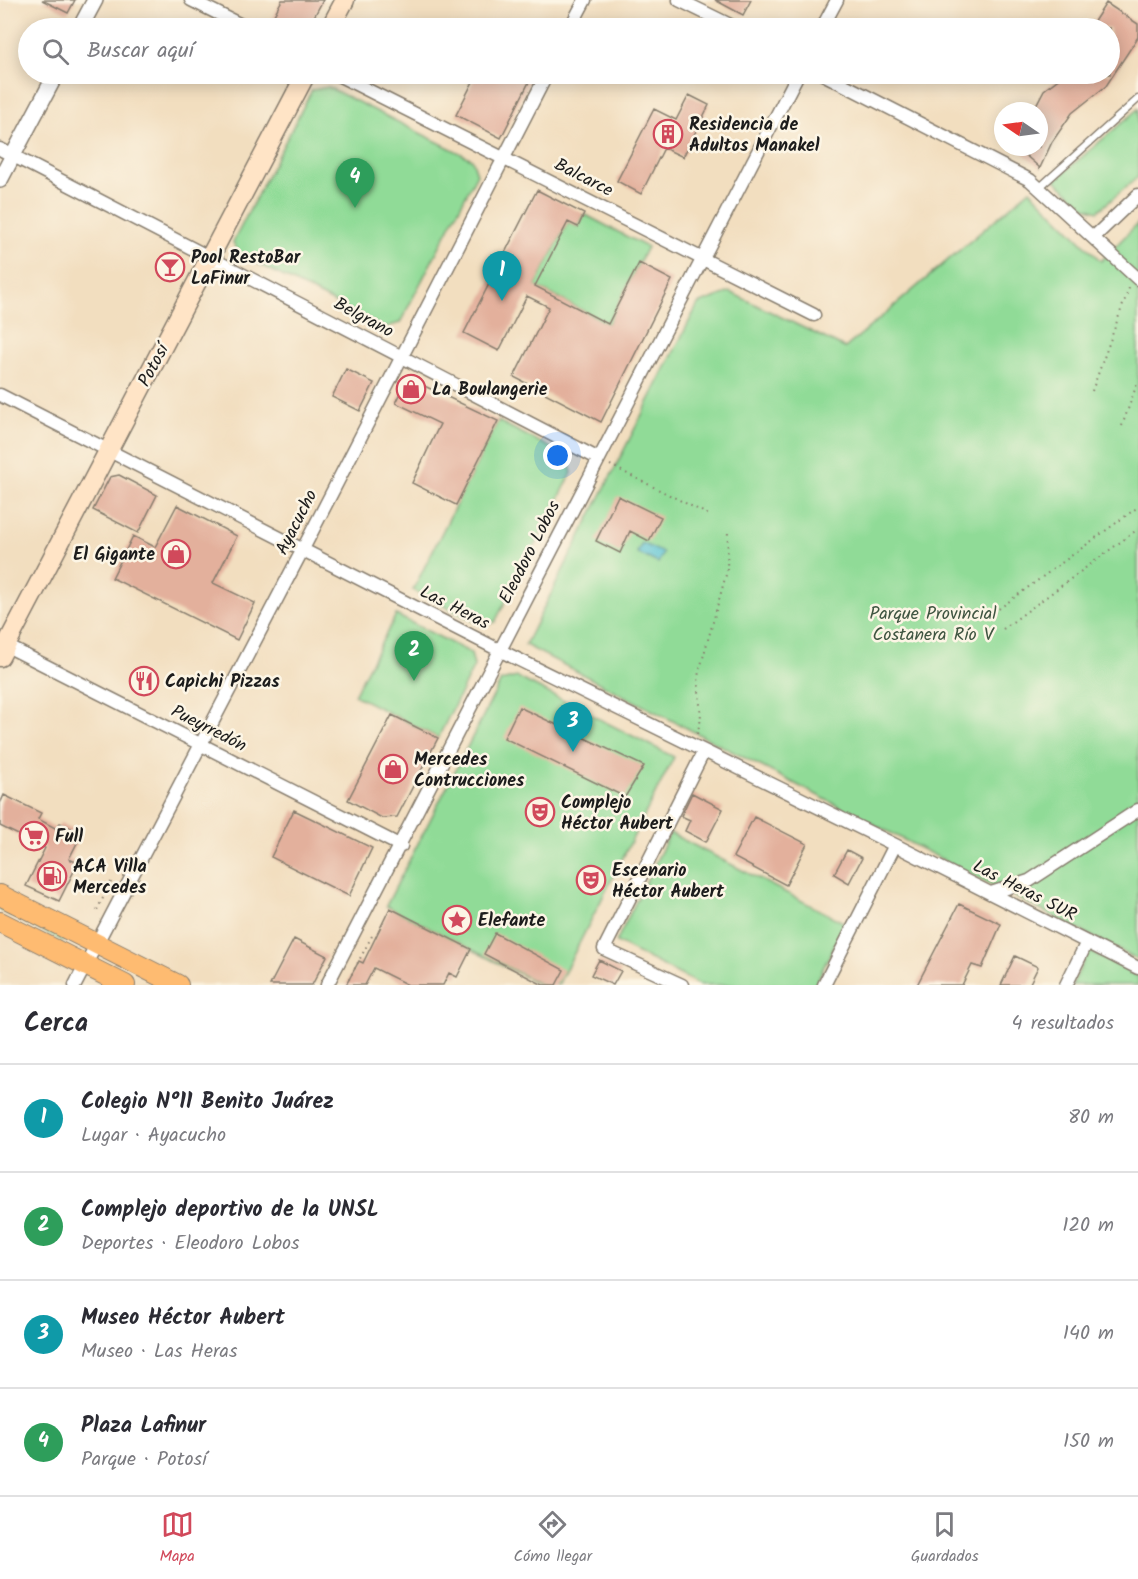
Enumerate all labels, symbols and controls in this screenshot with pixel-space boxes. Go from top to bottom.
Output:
search box [18,18,1120,84]
text: Buscar aquí [87,34,194,69]
icon: search [39,35,72,68]
north arrow [994,102,1048,156]
place label: Residencia de Adultos Manakel [689,111,820,161]
building icon: Residencia de Adultos Manakel [652,118,684,150]
street label: Balcarce [549,151,618,206]
pin: 4 [336,158,374,208]
place label: Pool RestoBar LaFinur [191,244,302,294]
bar icon: Pool RestoBar LaFinur [154,251,186,283]
pin: 1 [482,252,522,301]
street label: Belgrano [328,290,399,346]
street label: Potosí [131,337,179,392]
shop icon: La Boulangerie [395,373,427,405]
place label: La Boulangerie [432,376,548,405]
your location [543,441,572,470]
street label: Ayacucho [268,485,326,561]
street label: Eleodoro Lobos [492,496,569,610]
shop icon: El Gigante [160,538,192,570]
place label: El Gigante [73,541,155,570]
street label: Las Heras [414,578,495,639]
park label: Parque Provincial Costanera Río V [869,600,997,650]
pin: 2 [394,632,434,681]
restaurant icon: Capichi Pizzas [128,665,160,697]
place label: Capichi Pizzas [165,668,280,697]
street label: Pueyrredón [165,698,251,761]
pin: 3 [554,702,592,752]
place label: Mercedes Contrucciones [414,746,525,796]
shop icon: Mercedes Contrucciones [377,753,409,785]
place label: Complejo Héctor Aubert [561,789,674,839]
theatre icon: Complejo Héctor Aubert [524,796,556,828]
supermarket icon: Full [18,820,50,852]
place label: Full [55,823,83,852]
place label: ACA Villa Mercedes [73,853,147,903]
street label: Las Heras SUR [967,853,1081,930]
place label: Escenario Héctor Aubert [612,857,725,907]
fuel station icon: ACA Villa Mercedes [36,860,68,892]
theatre icon: Escenario Héctor Aubert [575,864,607,896]
place icon: Elefante [441,904,473,936]
place label: Elefante [478,907,546,936]
text: Cerca [24,1003,88,1045]
text: 4 resultados [1012,1008,1114,1040]
text: Colegio N°11 Benito Juárez [81,1085,334,1120]
text: 1 [40,1102,47,1134]
text: 80 m [1068,1102,1114,1134]
text: Lugar · Ayacucho [81,1120,226,1152]
text: Complejo deportivo de la UNSL [81,1193,379,1228]
text: 2 [38,1210,49,1242]
text: 120 m [1062,1210,1114,1242]
text: Deportes · Eleodoro Lobos [81,1228,300,1260]
text: Museo Héctor Aubert [81,1301,285,1336]
text: 3 [38,1318,49,1350]
text: 140 m [1063,1318,1114,1350]
text: Museo · Las Heras [81,1336,238,1368]
text: Plaza Lafinur [81,1409,206,1444]
text: 4 [38,1426,49,1458]
text: 150 m [1063,1426,1114,1458]
text: Parque · Potosí [81,1444,207,1476]
tab: Mapa [159,1508,195,1569]
tab: Cómo llegar [513,1508,592,1569]
tab: Guardados [911,1508,979,1569]

